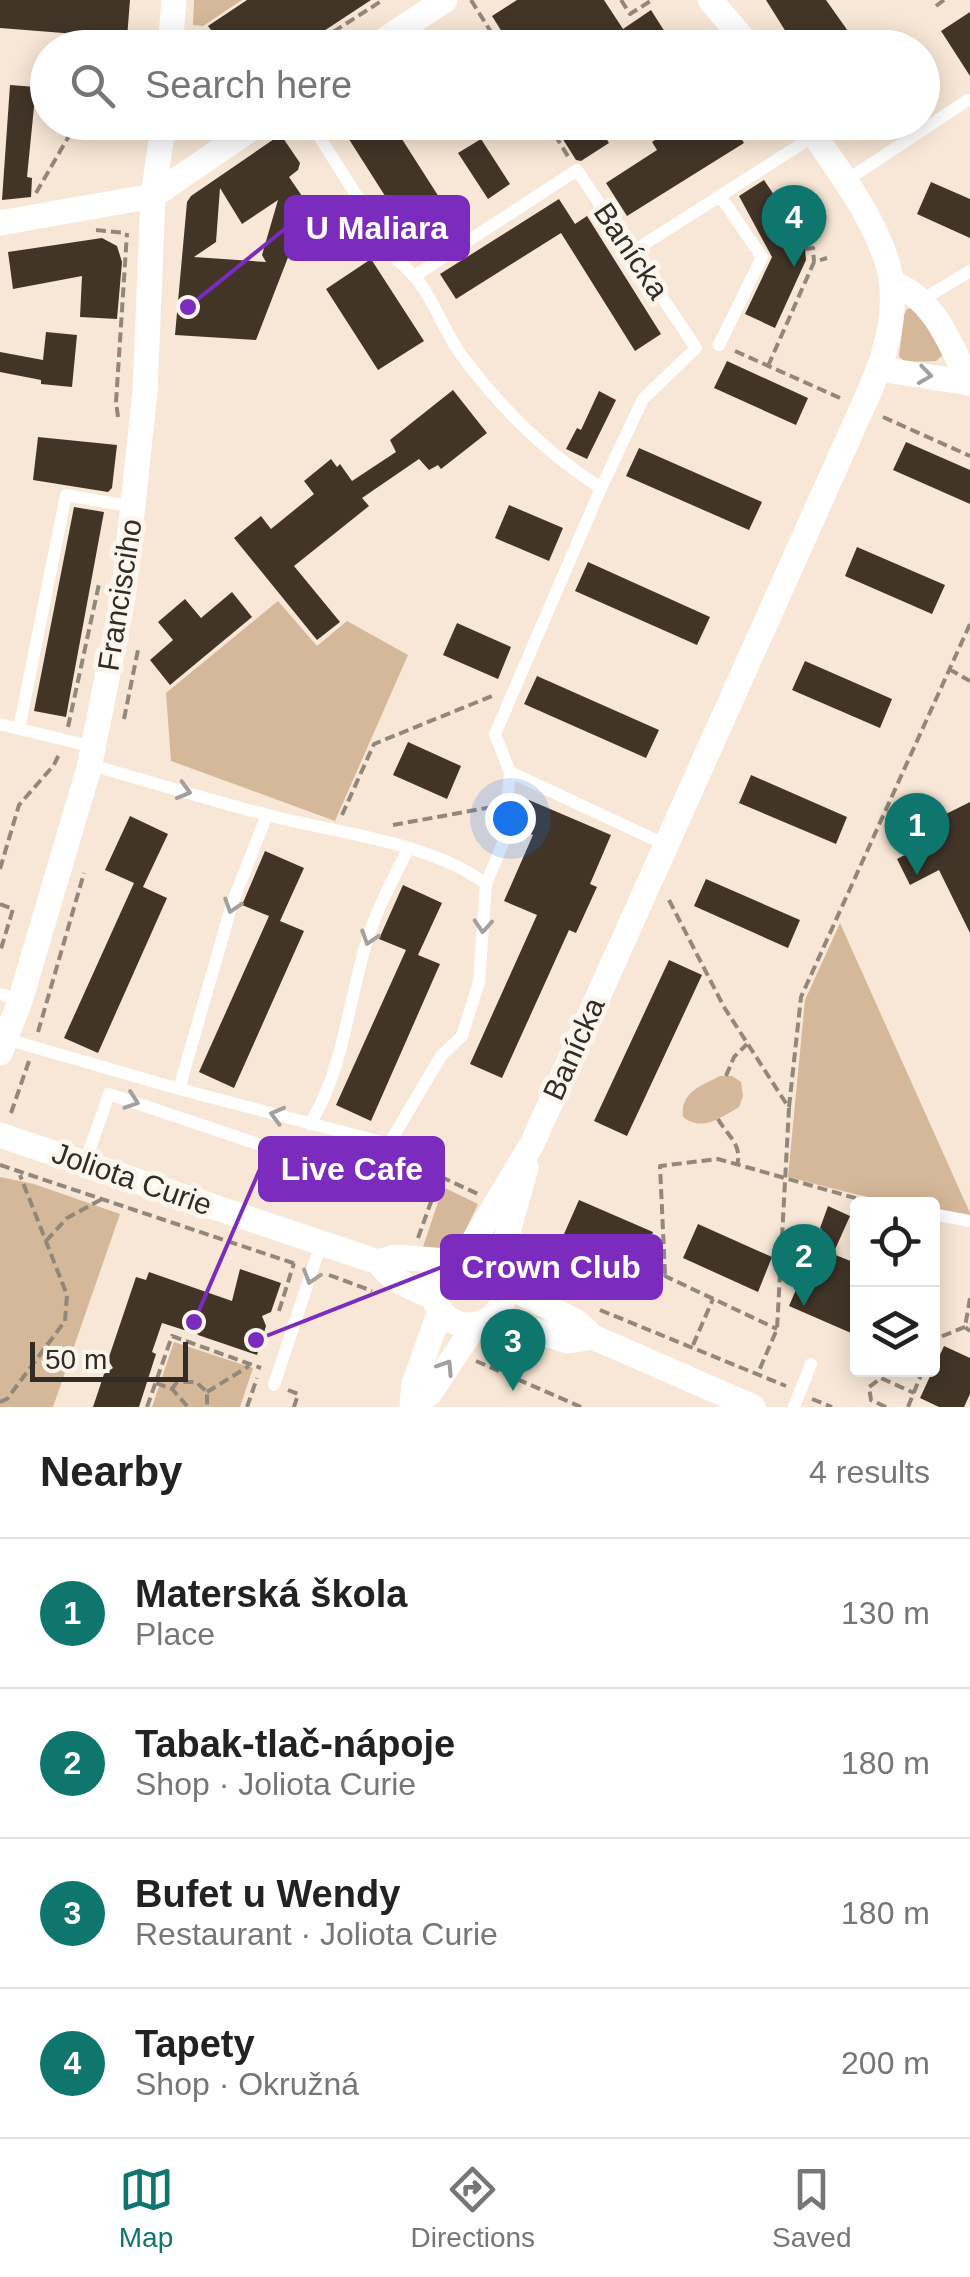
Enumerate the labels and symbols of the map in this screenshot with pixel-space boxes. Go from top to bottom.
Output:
pin: 4 [762,184,826,267]
callout: U Maliara [286,197,468,259]
street label: Banícka [587,197,676,305]
text: U Maliara [306,210,448,246]
one-way arrow [916,363,933,384]
street label: Francisciho [91,517,148,673]
one-way arrow [174,780,192,801]
pin: 1 [884,792,950,875]
your location [485,793,536,844]
one-way arrow [223,897,243,914]
one-way arrow [473,918,495,934]
one-way arrow [360,929,380,946]
street label: Banícka [536,992,611,1105]
one-way arrow [123,1090,140,1110]
one-way arrow [269,1106,286,1127]
street label: Joliota Curie [48,1136,216,1221]
callout: Live Cafe [260,1138,443,1200]
text: Live Cafe [281,1151,423,1187]
pin: 2 [772,1224,836,1306]
callout: Crown Club [442,1236,661,1298]
text: Crown Club [461,1249,641,1285]
one-way arrow [302,1267,323,1284]
pin: 3 [480,1308,546,1391]
scale bar [30,1337,188,1382]
one-way arrow [434,1360,453,1378]

